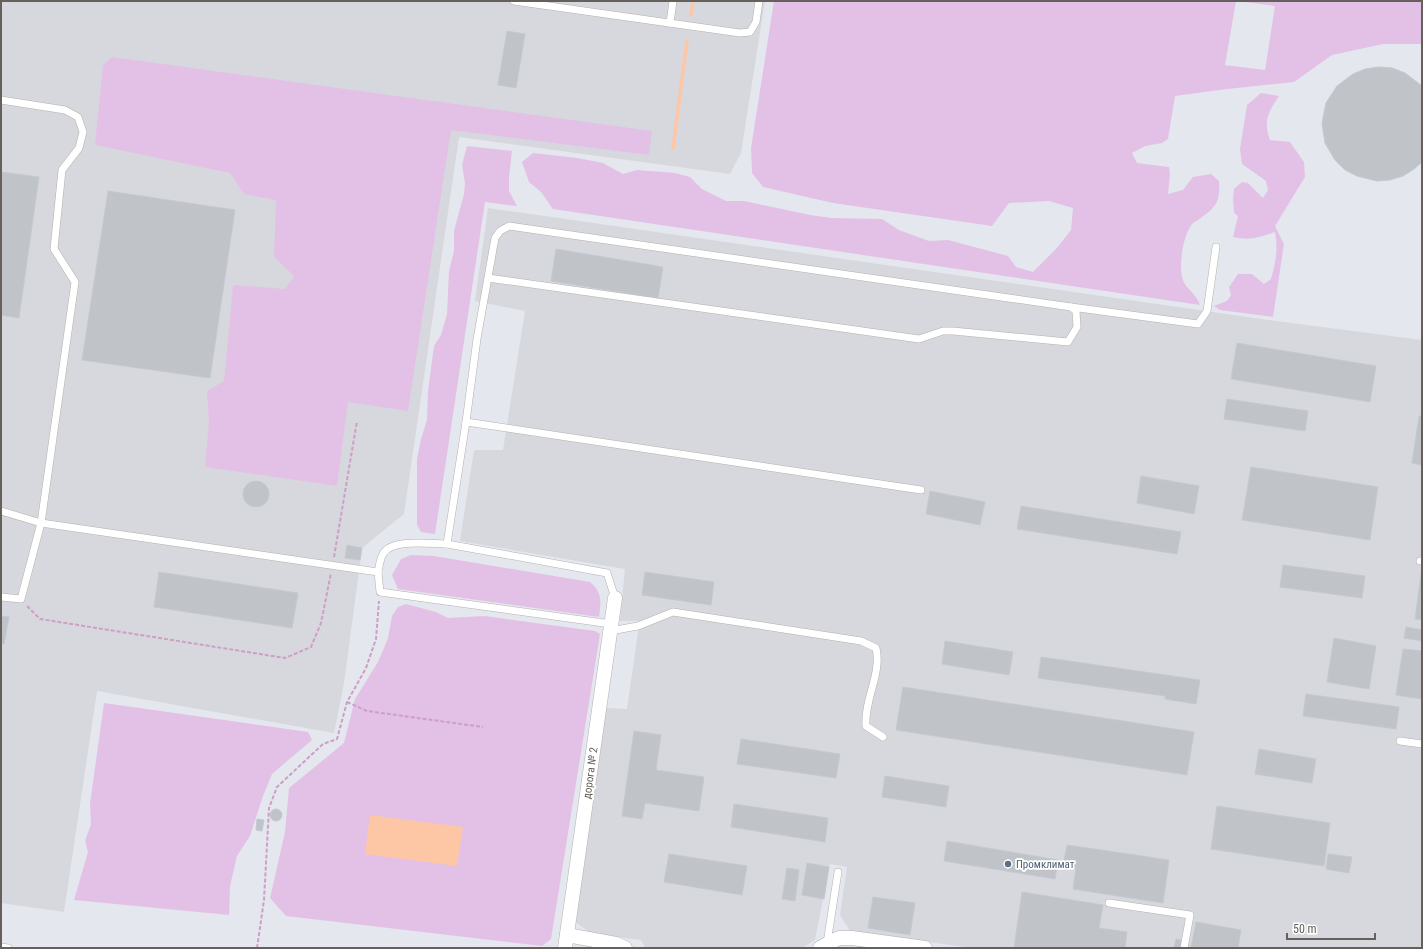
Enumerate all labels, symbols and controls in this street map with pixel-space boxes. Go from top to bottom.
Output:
street label: дорога № 2 [580,746,601,800]
place label: Промклимат [1016,858,1075,871]
marker: Промклимат [1003,859,1013,869]
scale bar [1287,915,1375,941]
text: 50 m [1293,922,1317,936]

